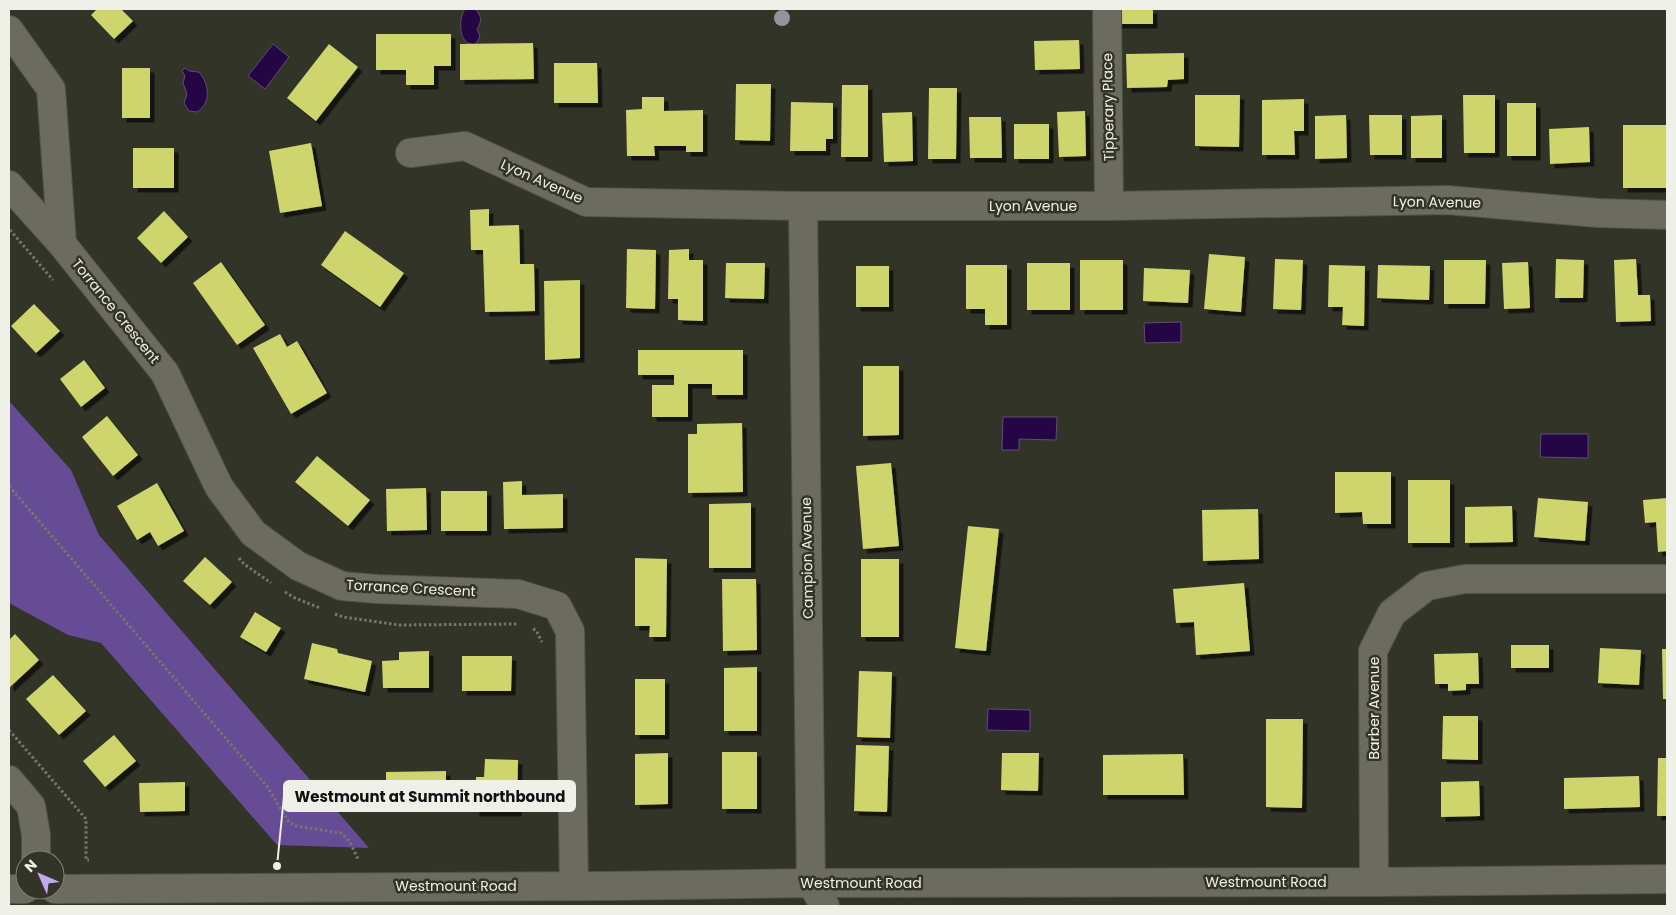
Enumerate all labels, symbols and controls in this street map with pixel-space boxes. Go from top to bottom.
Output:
street label: Tipperary Place [1097,52,1119,161]
street label: Lyon Avenue [498,154,587,208]
street label: Lyon Avenue [1393,191,1482,213]
street label: Lyon Avenue [989,196,1077,216]
street label: Torrance Crescent [67,254,165,368]
street label: Campion Avenue [796,497,818,619]
street label: Torrance Crescent [346,575,476,601]
street label: Barber Avenue [1364,656,1384,759]
callout: Westmount at Summit northbound [284,781,575,811]
text: Westmount at Summit northbound [294,786,566,807]
north arrow [15,850,65,900]
text: N [20,855,42,877]
street label: Westmount Road [1205,872,1327,892]
street label: Westmount Road [800,873,922,893]
street label: Westmount Road [395,876,517,896]

